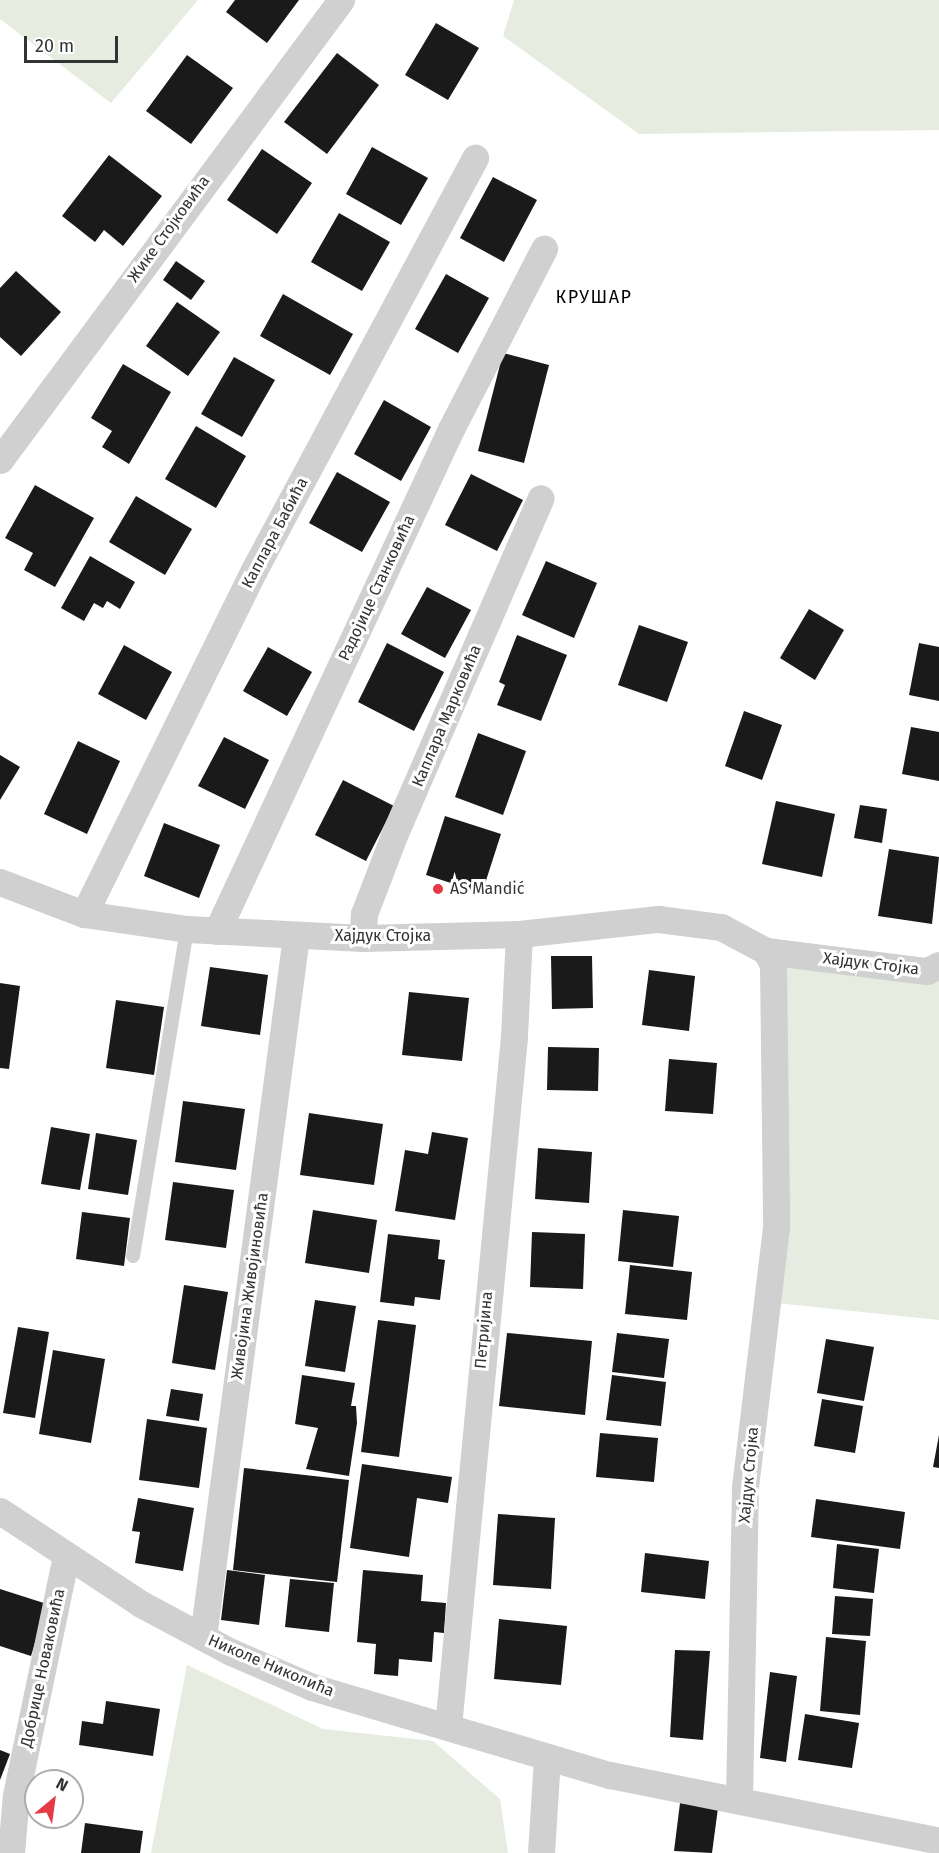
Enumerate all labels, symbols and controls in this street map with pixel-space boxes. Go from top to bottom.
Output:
scale bar [27,24,122,62]
text: 20 m [35,35,74,57]
street label: Жике Стојковића [124,172,214,286]
district label: КРУШАР [556,286,632,308]
street label: Каплара Бабића [238,474,312,592]
street label: Радојице Станковића [335,512,419,664]
street label: Каплара Марковића [408,642,486,790]
place label: AS Mandić [450,879,524,899]
marker: AS Mandić [431,882,445,896]
street label: Хајдук Стојка [335,926,431,946]
street label: Хајдук Стојка [822,949,920,979]
street label: Живојина Живојиновића [227,1191,273,1381]
street label: Петријина [471,1290,497,1370]
street label: Хајдук Стојка [735,1426,763,1524]
street label: Добрице Новаковића [17,1587,69,1749]
street label: Николе Николића [205,1631,337,1701]
north arrow [24,1769,84,1829]
text: N [53,1774,71,1795]

